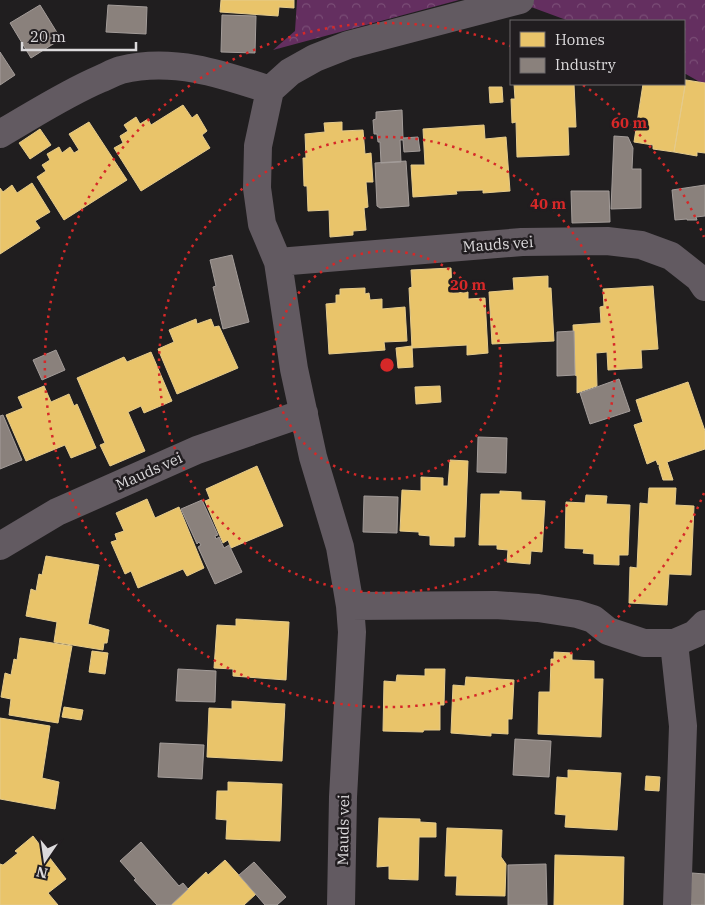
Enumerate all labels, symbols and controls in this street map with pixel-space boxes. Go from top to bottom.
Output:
scale bar [22,20,136,52]
legend [510,20,685,85]
text: 20 m [30,27,66,46]
text: Homes [555,30,605,49]
text: Industry [555,55,616,74]
text: 60 m [611,113,647,132]
text: 40 m [530,194,566,213]
street label: Mauds vei [462,232,534,256]
text: 20 m [450,275,486,294]
centre of rings [378,356,396,374]
street label: Mauds vei [113,448,186,494]
street label: Mauds vei [333,794,353,866]
north arrow [20,835,70,885]
text: N [35,863,49,883]

